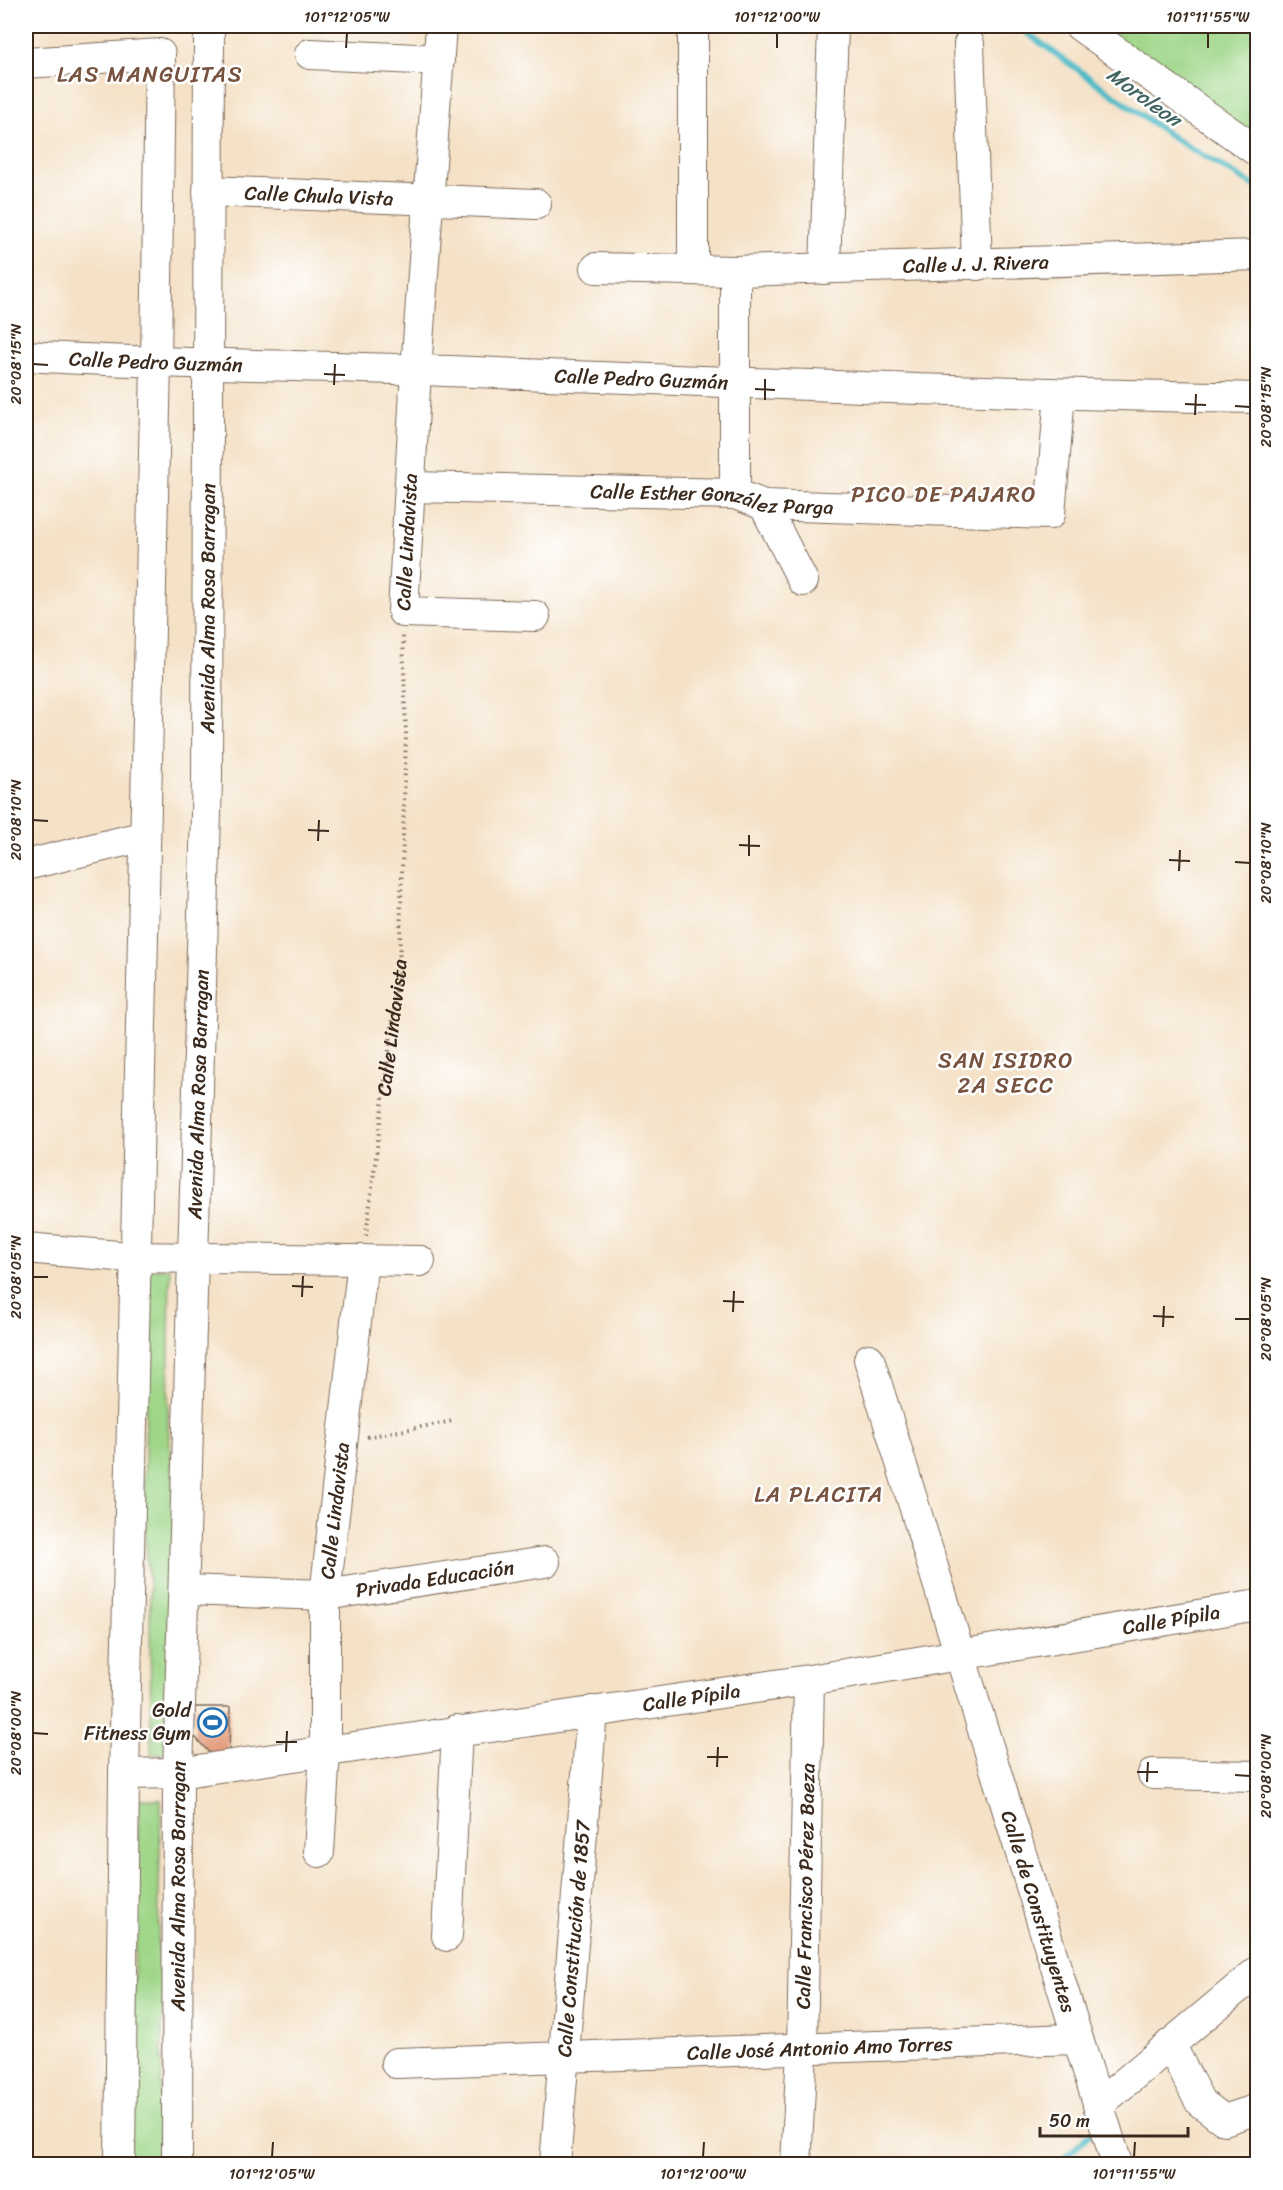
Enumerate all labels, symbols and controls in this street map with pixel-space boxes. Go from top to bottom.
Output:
text: 101°12'05"W [304,4,390,30]
text: 101°12'00"W [734,4,821,30]
text: 101°11'55"W [1166,4,1250,30]
district label: LAS MANGUITAS [57,55,243,94]
water label: Moroleon [1098,57,1192,139]
street label: Calle Chula Vista [244,175,394,216]
street label: Calle J. J. Rivera [902,244,1049,283]
text: 20°08'15"N [3,323,29,404]
street label: Calle Pedro Guzmán [68,341,243,382]
street label: Calle Pedro Guzmán [554,358,729,400]
text: 20°08'15"N [1253,366,1279,447]
street label: Calle Lindavista [386,472,428,612]
street label: Calle Esther González Parga [590,473,834,525]
district label: PICO DE PAJARO [851,475,1037,514]
street label: Avenida Alma Rosa Barragan [190,483,225,735]
text: 20°08'10"N [3,779,29,861]
text: 20°08'10"N [1253,822,1279,904]
street label: Calle Lindavista [366,959,417,1098]
street label: Avenida Alma Rosa Barragan [177,968,219,1221]
district label: SAN ISIDRO 2A SECC [938,1041,1074,1105]
text: 20°08'05"N [3,1234,29,1319]
text: 20°08'05"N [1253,1276,1279,1361]
street label: Calle Lindavista [309,1440,360,1581]
district label: LA PLACITA [754,1475,884,1514]
street label: Privada Educación [353,1549,517,1608]
street label: Calle Pípila [1120,1594,1223,1645]
street label: Calle Pípila [640,1673,743,1722]
text: 20°08'00"N [3,1690,29,1775]
place label: Gold Fitness Gym [84,1693,192,1751]
sports icon: Gold Fitness Gym [196,1706,228,1738]
text: 20°08'00"N [1253,1733,1279,1818]
street label: Avenida Alma Rosa Barragan [160,1760,196,2012]
street label: Calle Francisco Pérez Baeza [785,1763,825,2010]
street label: Calle de Constituyentes [991,1806,1087,2018]
street label: Calle Constitución de 1857 [546,1818,601,2058]
street label: Calle José Antonio Amo Torres [687,2026,954,2070]
scale bar [1040,2100,1188,2138]
text: 50 m [1049,2105,1090,2137]
text: 101°12'05"W [229,2161,315,2187]
text: 101°12'00"W [660,2161,747,2187]
text: 101°11'55"W [1092,2161,1176,2187]

